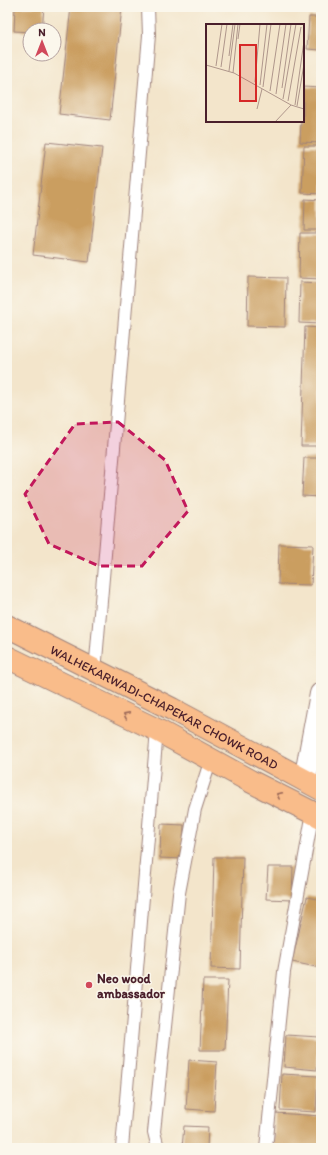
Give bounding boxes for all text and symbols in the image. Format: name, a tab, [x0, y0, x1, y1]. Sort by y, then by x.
north arrow	[22, 22, 62, 62]
inset map	[206, 24, 304, 122]
text: N	[38, 26, 46, 39]
street label: WALHEKARWADI-CHAPEKAR CHOWK ROAD	[48, 642, 281, 772]
one-way arrow	[123, 712, 131, 720]
one-way arrow	[275, 792, 283, 800]
place label: Neo wood ambassador	[97, 971, 166, 1001]
marker: Neo wood ambassador	[84, 980, 94, 990]

